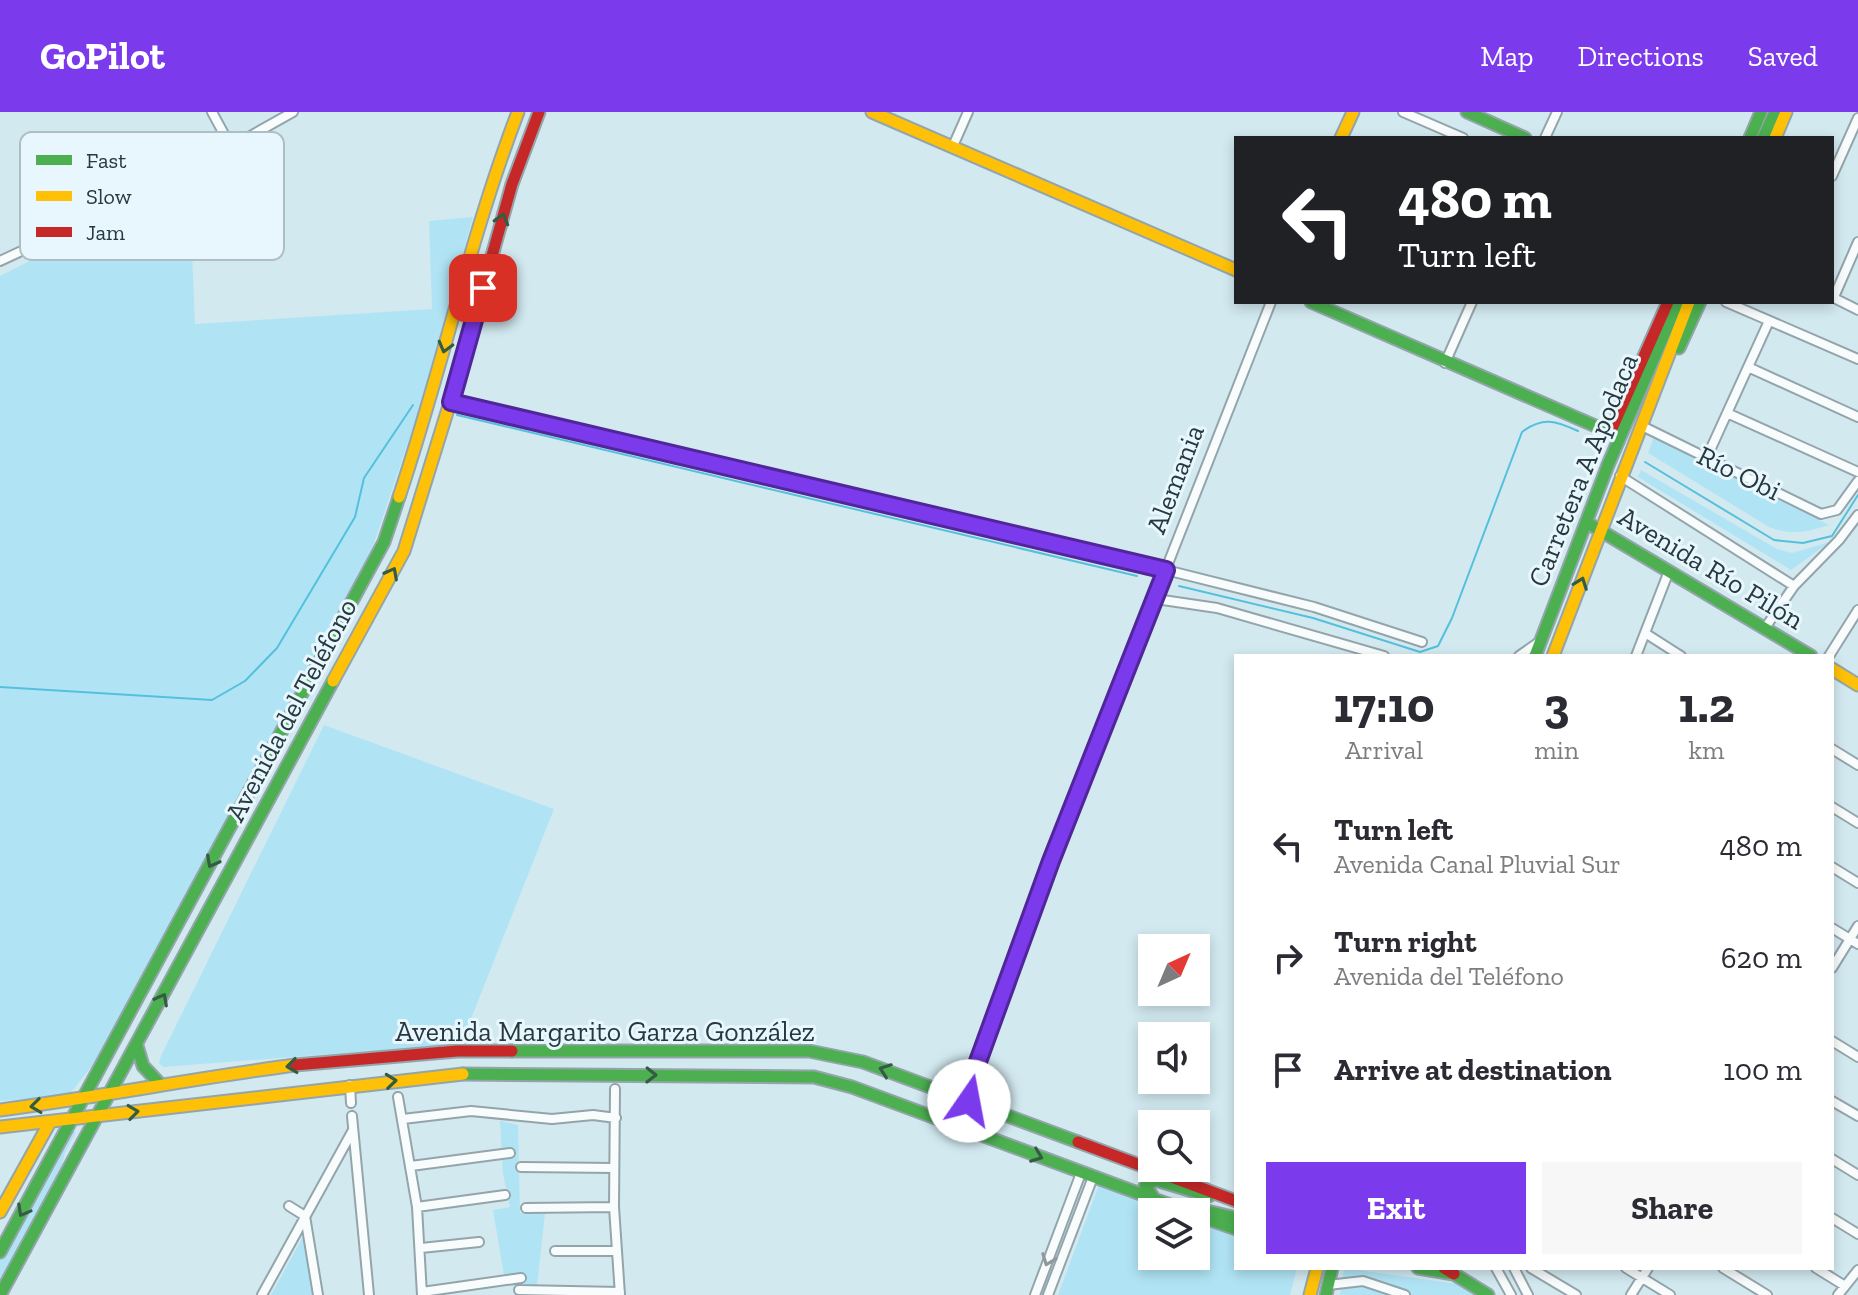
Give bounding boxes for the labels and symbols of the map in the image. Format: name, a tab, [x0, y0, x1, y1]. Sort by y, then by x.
legend	[20, 132, 284, 260]
text: Fast	[86, 147, 127, 174]
text: Slow	[86, 183, 132, 210]
one-way arrow	[493, 212, 510, 226]
text: Jam	[86, 219, 125, 246]
pin	[449, 254, 517, 322]
one-way arrow	[438, 339, 455, 353]
street label: Carretera A Apodaca	[1521, 348, 1645, 591]
street label: Alemania	[1139, 420, 1211, 538]
street label: Río Obi	[1692, 439, 1786, 507]
street label: Avenida Río Pilón	[1612, 500, 1810, 636]
one-way arrow	[382, 567, 397, 581]
one-way arrow	[1571, 577, 1587, 591]
street label: Avenida del Teléfono	[218, 593, 364, 827]
one-way arrow	[206, 853, 221, 868]
north arrow	[1138, 934, 1210, 1006]
one-way arrow	[153, 993, 168, 1007]
street label: Avenida Margarito Garza González	[395, 1015, 815, 1048]
one-way arrow	[285, 1057, 299, 1074]
position arrow	[927, 1059, 1011, 1143]
one-way arrow	[879, 1063, 893, 1080]
one-way arrow	[645, 1066, 658, 1084]
one-way arrow	[385, 1072, 398, 1089]
one-way arrow	[29, 1097, 42, 1114]
one-way arrow	[127, 1104, 140, 1121]
one-way arrow	[1029, 1146, 1043, 1163]
one-way arrow	[17, 1202, 32, 1217]
one-way arrow	[1042, 1252, 1058, 1266]

